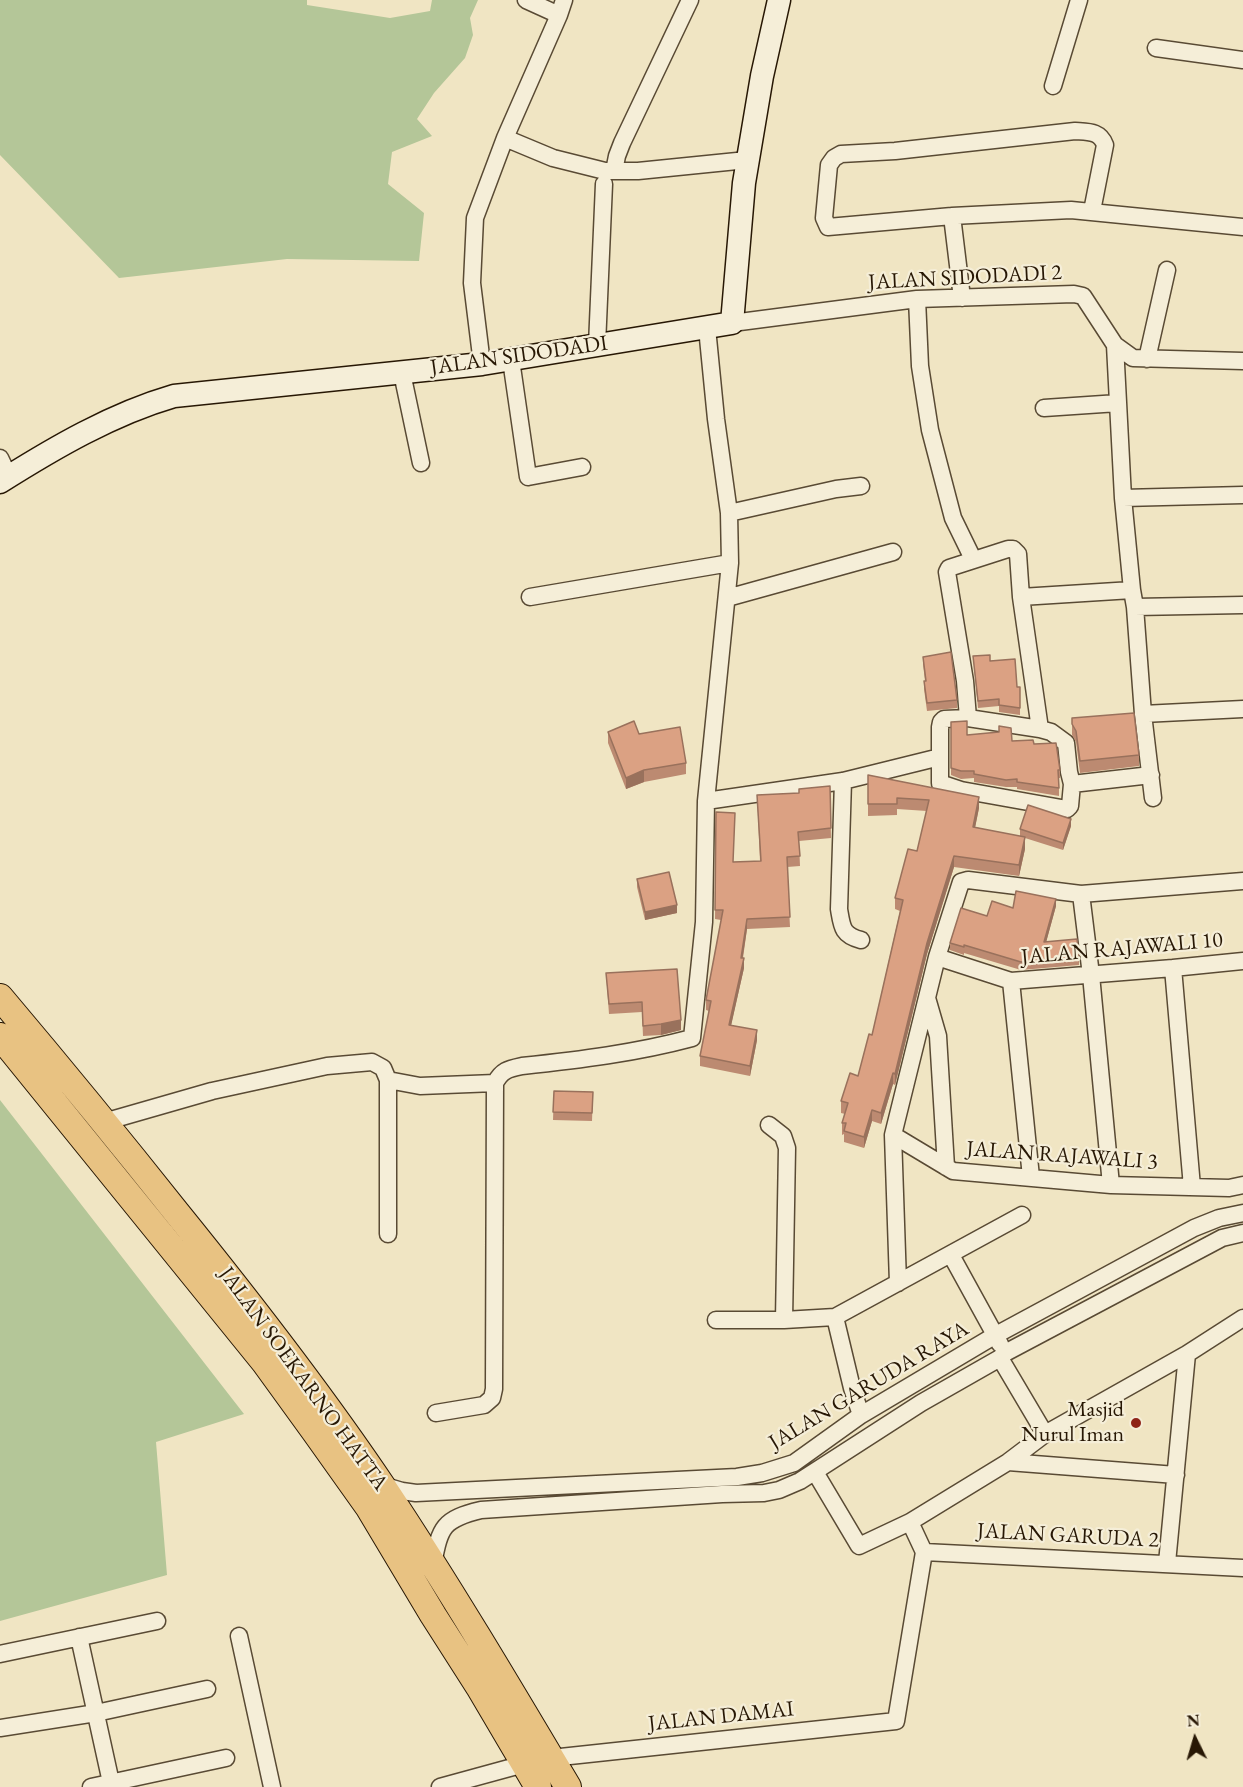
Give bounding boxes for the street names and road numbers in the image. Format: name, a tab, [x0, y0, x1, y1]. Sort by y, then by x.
street label: JALAN SIDODADI 2	[868, 260, 1062, 296]
street label: JALAN SIDODADI	[429, 330, 609, 382]
street label: JALAN RAJAWALI 10	[1020, 927, 1224, 971]
street label: JALAN RAJAWALI 3	[965, 1136, 1159, 1176]
street label: JALAN SOEKARNO HATTA	[213, 1262, 393, 1496]
street label: JALAN GARUDA RAYA	[764, 1316, 974, 1456]
street label: JALAN GARUDA 2	[976, 1518, 1160, 1554]
street label: JALAN DAMAI	[647, 1696, 795, 1738]

